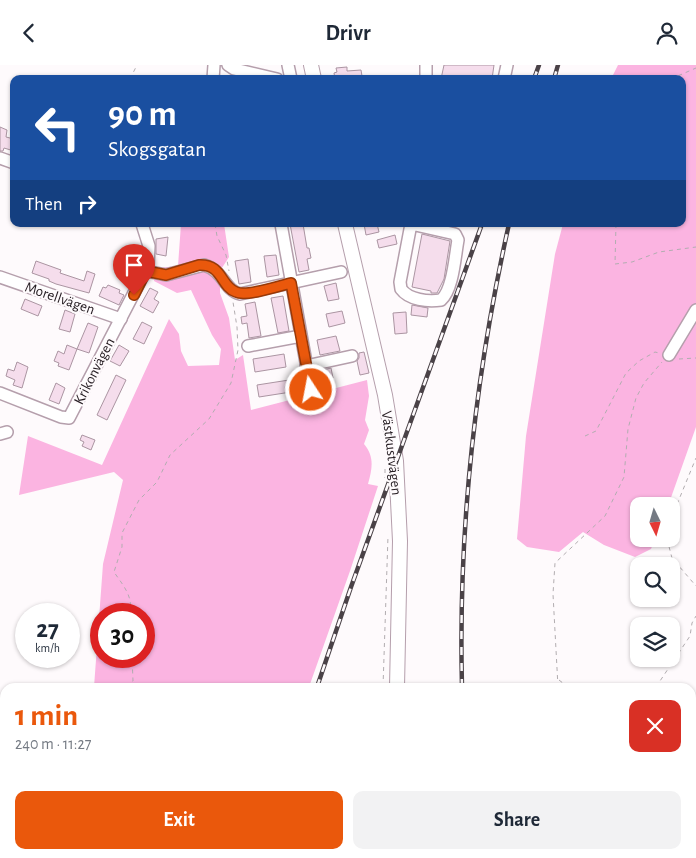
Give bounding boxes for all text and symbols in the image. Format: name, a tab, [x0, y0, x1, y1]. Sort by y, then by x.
icon: back	[15, 19, 43, 47]
icon: person	[653, 19, 681, 47]
text: Drivr	[325, 22, 371, 44]
icon: left	[25, 95, 90, 160]
text: 90 m	[108, 97, 177, 132]
text: Skogsgatan	[108, 138, 206, 160]
icon: right	[73, 190, 101, 218]
text: Then	[25, 195, 63, 214]
pin	[113, 244, 155, 295]
icon: arrive	[120, 251, 148, 279]
street label: Morellvägen	[23, 280, 97, 317]
street label: Krikonvägen	[71, 335, 118, 407]
position arrow	[284, 363, 336, 415]
street label: Västkustvägen	[379, 410, 404, 496]
north arrow	[630, 497, 680, 547]
map controls	[630, 497, 680, 667]
button: search	[630, 557, 680, 607]
speed limit sign: 30	[90, 603, 155, 668]
text: 27	[36, 617, 59, 642]
button: layers	[630, 617, 680, 667]
text: km/h	[35, 642, 60, 654]
button: close	[629, 700, 681, 752]
text: 1 min	[15, 701, 78, 731]
text: 240 m · 11:27	[15, 736, 91, 752]
button: Exit	[15, 791, 343, 849]
button: Share	[353, 791, 681, 849]

